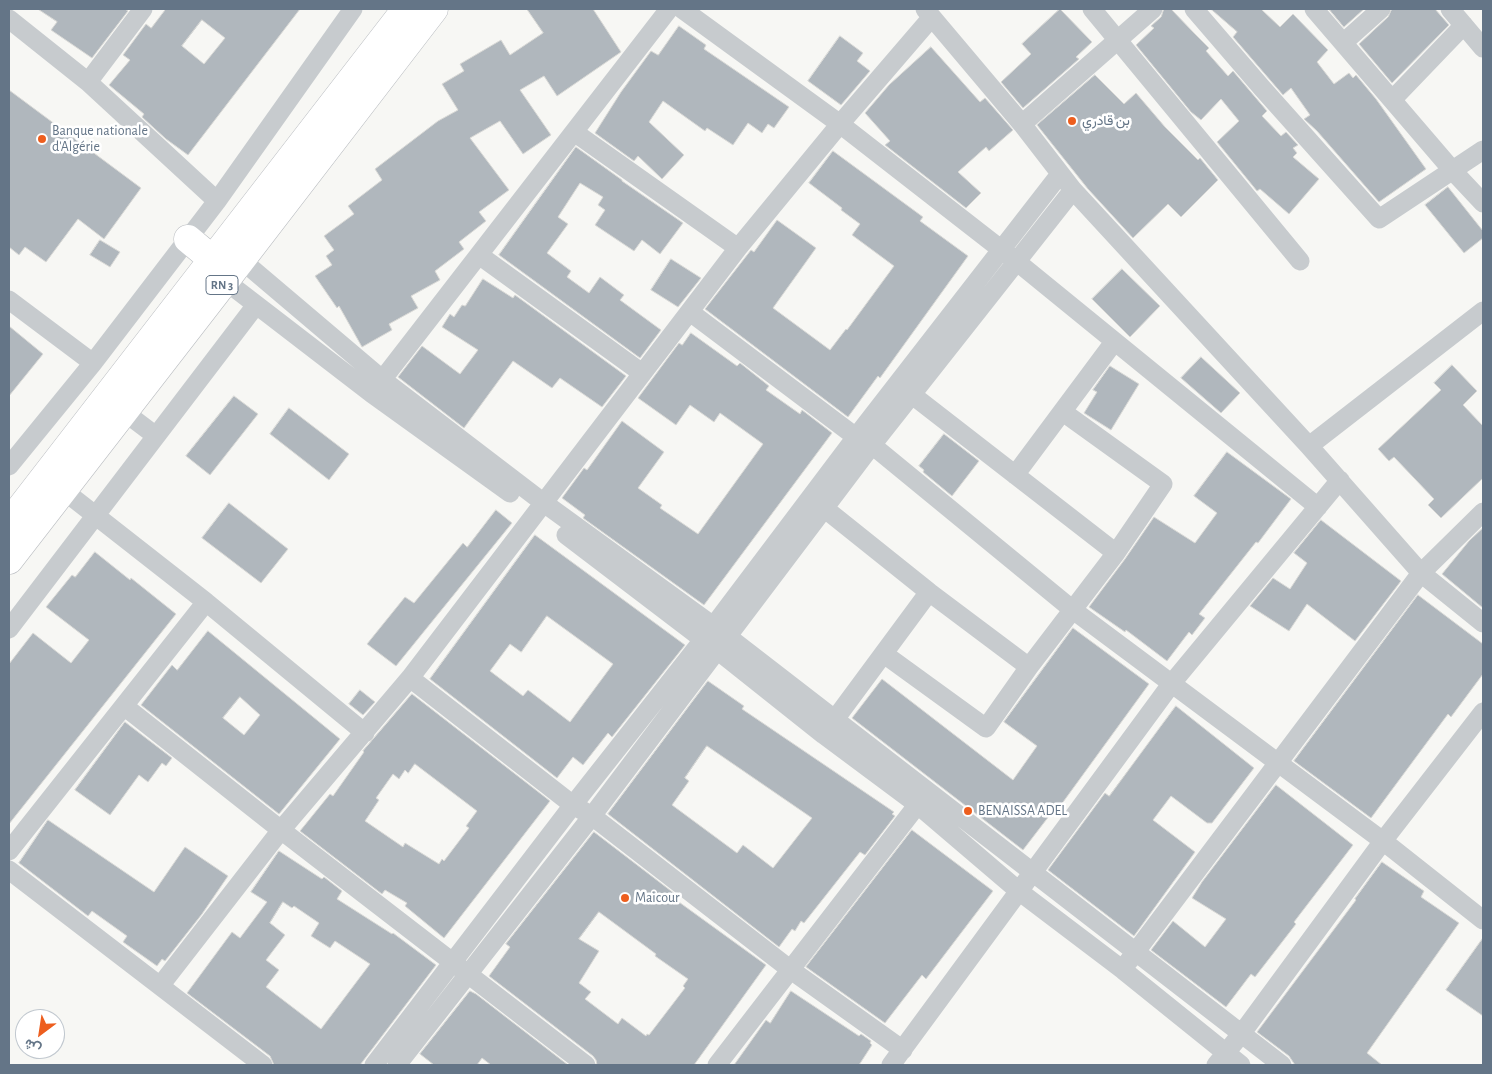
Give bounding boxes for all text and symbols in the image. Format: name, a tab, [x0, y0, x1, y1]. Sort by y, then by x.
place label: بن قادري	[1082, 113, 1130, 129]
marker: بن قادري	[1066, 115, 1078, 127]
place label: Banque nationale d'Algérie	[52, 123, 148, 156]
marker: Banque nationale d'Algérie	[36, 133, 48, 145]
road number: RN 3	[206, 276, 238, 294]
place label: BENAISSA ADEL	[978, 803, 1067, 819]
marker: BENAISSA ADEL	[962, 805, 974, 817]
place label: Maicour	[635, 890, 680, 906]
marker: Maicour	[619, 892, 631, 904]
north arrow	[15, 1009, 65, 1059]
text: ش	[22, 1036, 44, 1056]

